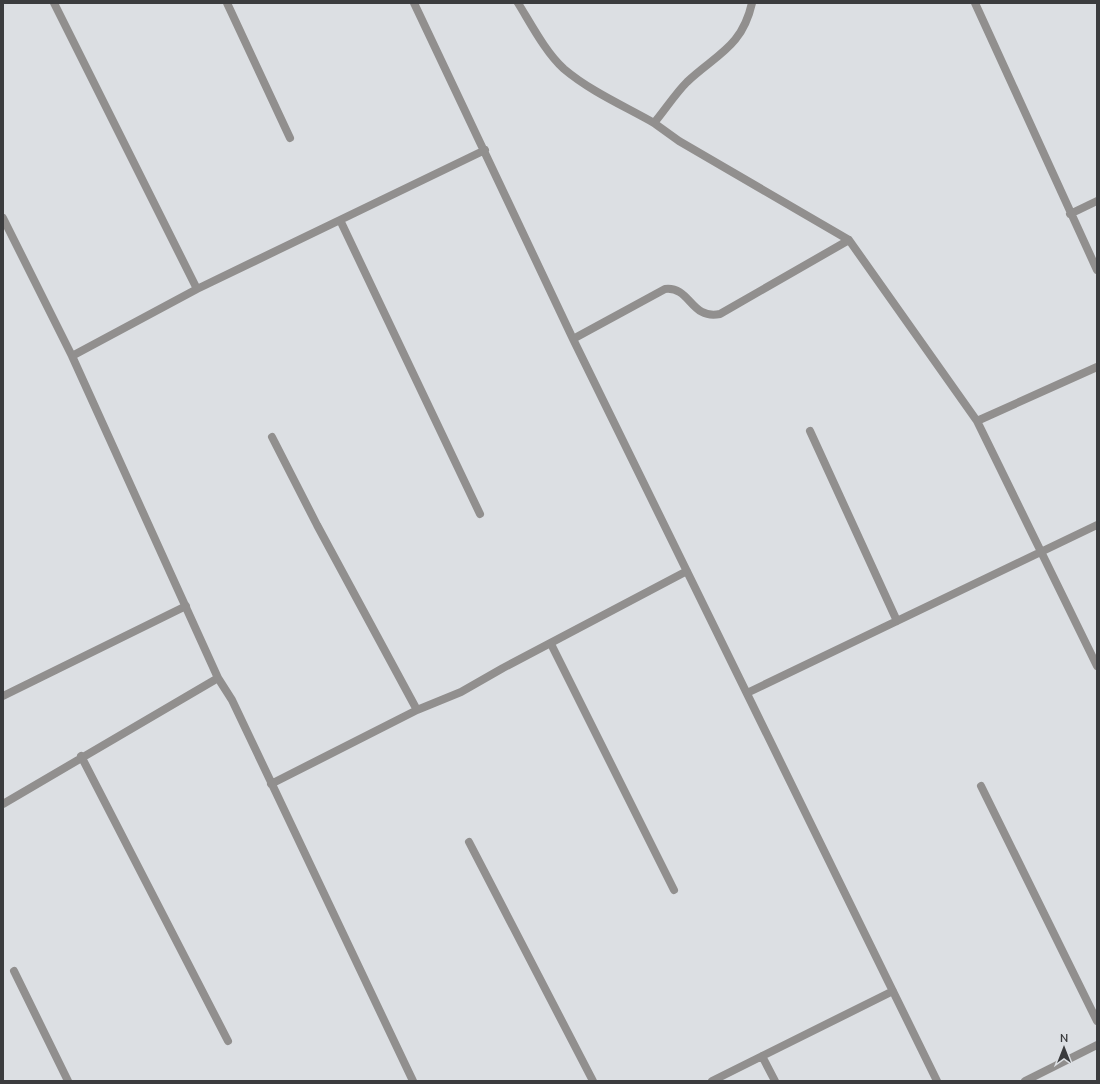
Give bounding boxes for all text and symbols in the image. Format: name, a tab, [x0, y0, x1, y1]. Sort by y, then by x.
north arrow	[1044, 1028, 1084, 1068]
text: N	[1060, 1031, 1068, 1046]

